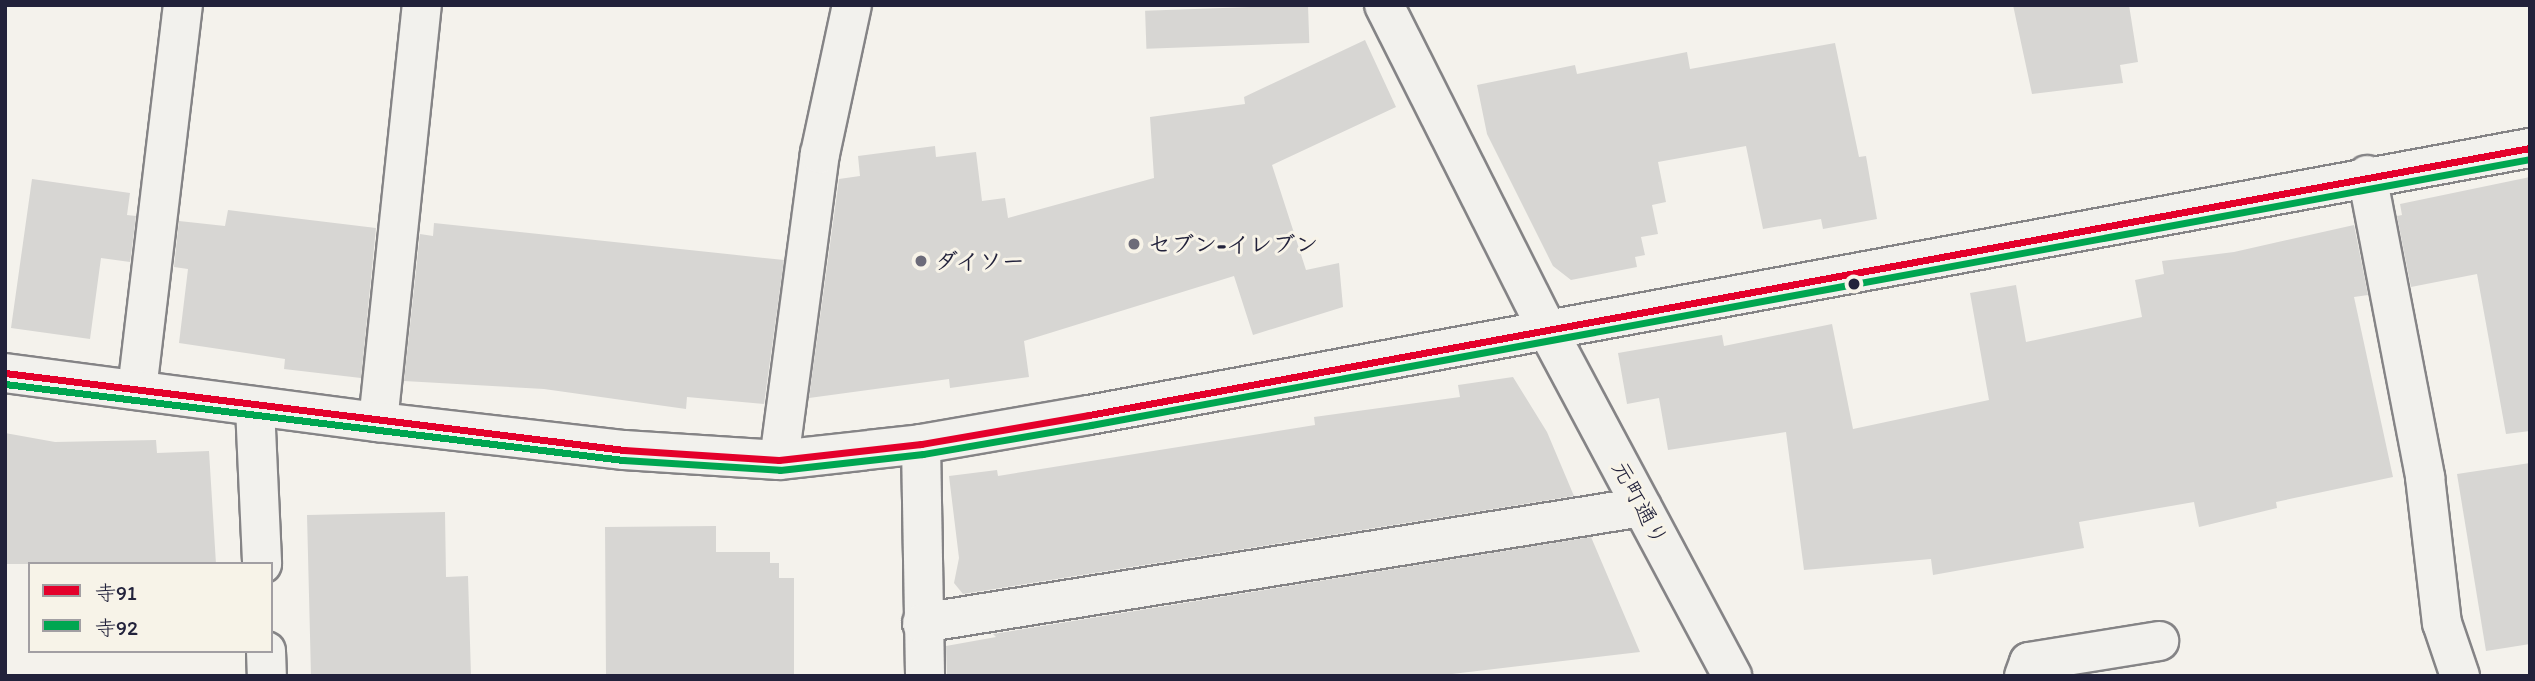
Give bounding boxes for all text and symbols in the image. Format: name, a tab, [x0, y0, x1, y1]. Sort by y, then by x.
place label: セブン-イレブン	[1148, 230, 1318, 258]
marker: セブン-イレブン	[1126, 236, 1142, 252]
place label: ダイソー	[935, 247, 1027, 275]
marker: ダイソー	[913, 253, 929, 269]
unlabelled marker	[1847, 277, 1861, 291]
street label: 元町通り	[1606, 456, 1674, 550]
legend	[28, 562, 273, 653]
text: 寺91	[95, 580, 137, 605]
text: 寺92	[95, 615, 138, 640]

